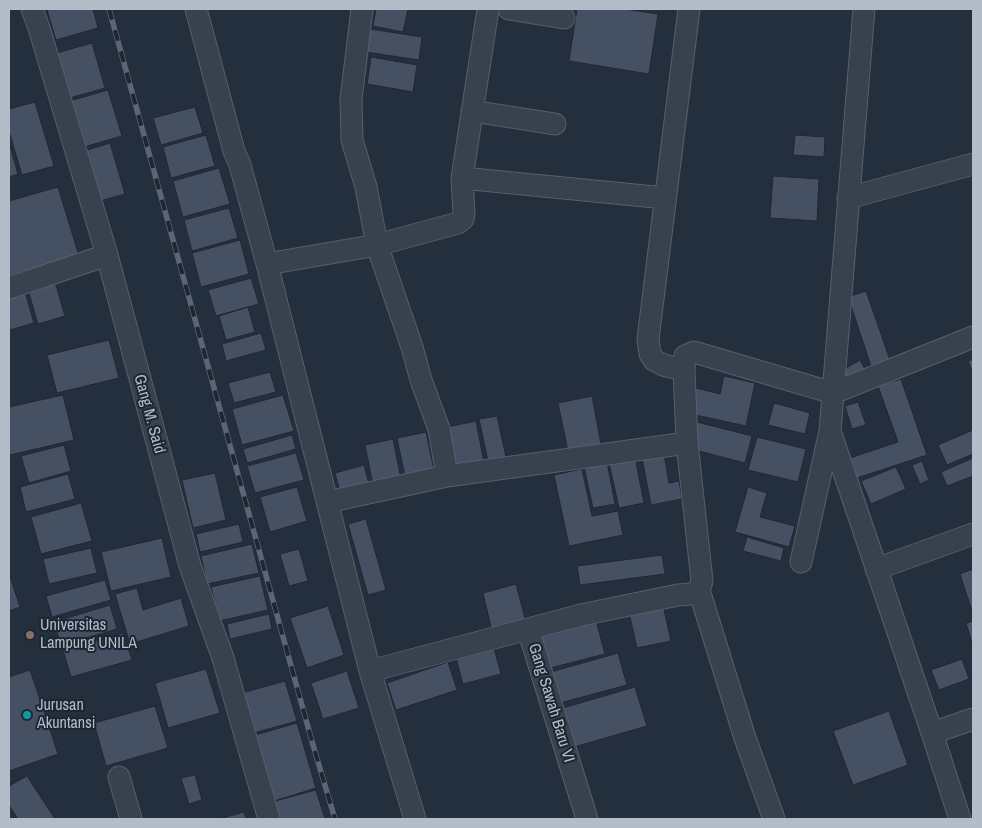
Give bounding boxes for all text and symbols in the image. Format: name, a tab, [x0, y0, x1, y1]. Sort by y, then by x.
street label: Gang M. Said	[129, 372, 169, 456]
place label: Universitas Lampung UNILA	[40, 616, 137, 654]
marker: Universitas Lampung UNILA	[24, 629, 36, 641]
street label: Gang Sawah Baru VI	[524, 641, 578, 765]
place label: Jurusan Akuntansi	[37, 696, 95, 734]
marker: Jurusan Akuntansi	[21, 709, 33, 721]

